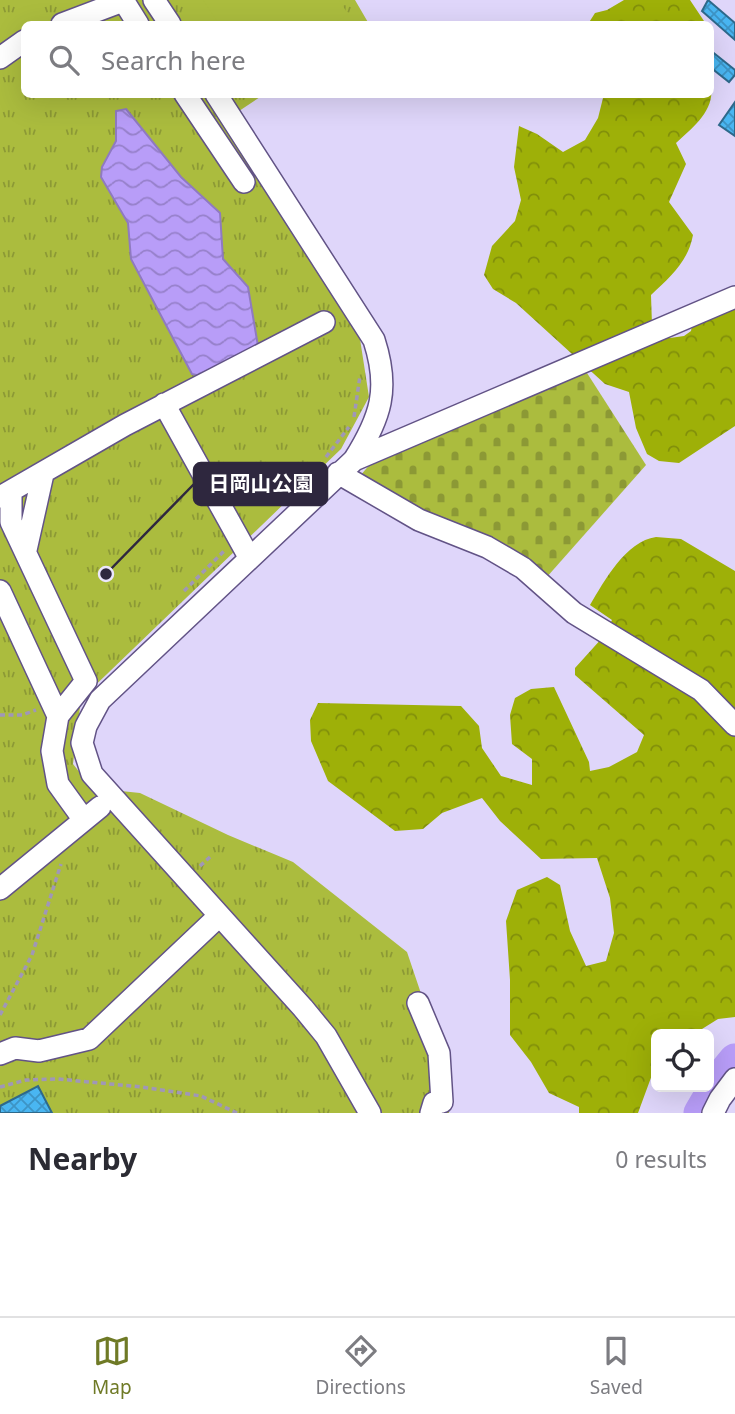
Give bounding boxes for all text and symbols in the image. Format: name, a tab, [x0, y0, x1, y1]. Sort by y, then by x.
search box	[21, 21, 714, 98]
icon: search	[45, 41, 83, 79]
text: Search here	[101, 42, 246, 78]
callout: 日岡山公園	[194, 463, 327, 505]
text: 日岡山公園	[209, 469, 314, 497]
map controls	[651, 1029, 714, 1092]
button: locate	[651, 1029, 714, 1092]
text: Nearby	[28, 1138, 137, 1179]
text: 0 results	[615, 1143, 707, 1175]
tab: Map	[92, 1332, 132, 1400]
tab: Directions	[316, 1332, 406, 1400]
tab: Saved	[590, 1332, 643, 1400]

